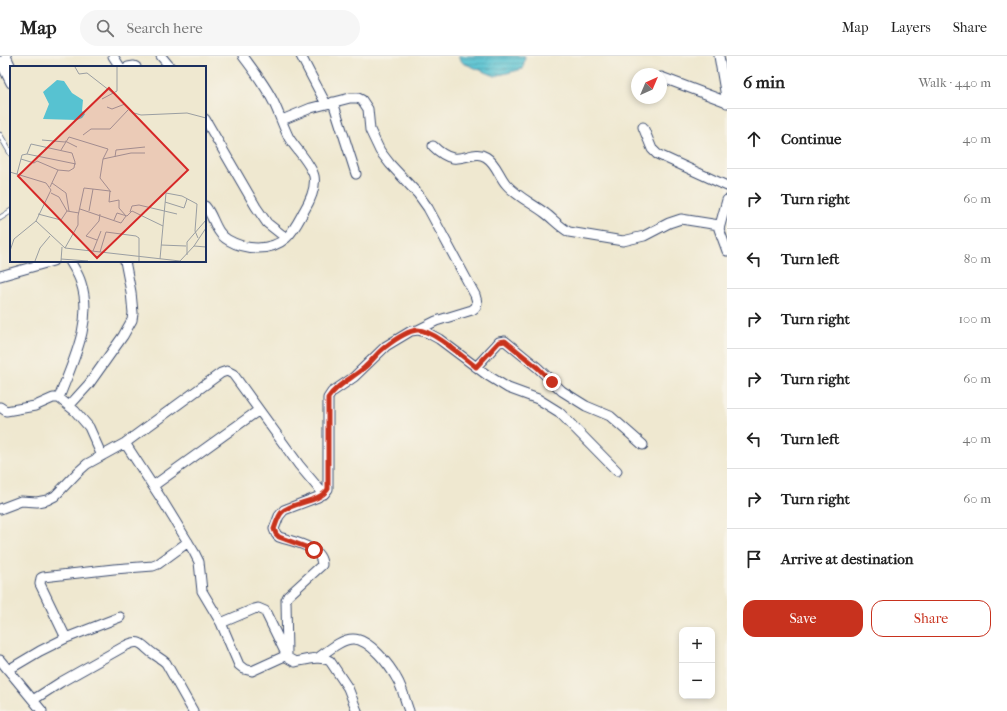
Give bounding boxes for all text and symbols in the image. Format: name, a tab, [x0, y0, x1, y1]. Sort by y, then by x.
search box	[80, 10, 360, 46]
text: Map	[20, 17, 56, 39]
icon: search	[94, 17, 116, 39]
text: Search here	[126, 19, 203, 37]
text: Map	[842, 19, 869, 36]
text: Layers	[891, 19, 931, 36]
text: Share	[953, 19, 987, 36]
inset map	[10, 66, 206, 262]
north arrow	[631, 68, 667, 104]
text: 6 min	[743, 72, 785, 92]
text: Walk · 440 m	[918, 75, 991, 90]
icon: ahead	[743, 128, 765, 150]
text: Continue	[781, 130, 841, 148]
text: 40 m	[963, 131, 991, 146]
icon: right	[743, 188, 765, 210]
text: Turn right	[781, 190, 850, 208]
text: 60 m	[963, 191, 991, 206]
icon: left	[743, 248, 765, 270]
text: Turn left	[781, 250, 839, 268]
text: 80 m	[964, 251, 991, 266]
icon: right	[743, 308, 765, 330]
text: Turn right	[781, 310, 850, 328]
text: 100 m	[958, 311, 991, 326]
icon: right	[743, 368, 765, 390]
text: Turn right	[781, 370, 850, 388]
text: 60 m	[963, 371, 991, 386]
route end	[543, 373, 561, 391]
icon: left	[743, 428, 765, 450]
text: Turn left	[781, 430, 839, 448]
text: 40 m	[963, 431, 991, 446]
icon: right	[743, 488, 765, 510]
text: Turn right	[781, 490, 850, 508]
text: 60 m	[963, 491, 991, 506]
route start	[305, 541, 323, 559]
icon: arrive	[743, 548, 765, 570]
text: Arrive at destination	[781, 550, 913, 568]
button: Save	[743, 600, 863, 637]
button: Share	[871, 600, 991, 637]
map controls	[679, 627, 715, 699]
button: +	[679, 627, 715, 663]
button: −	[679, 663, 715, 699]

